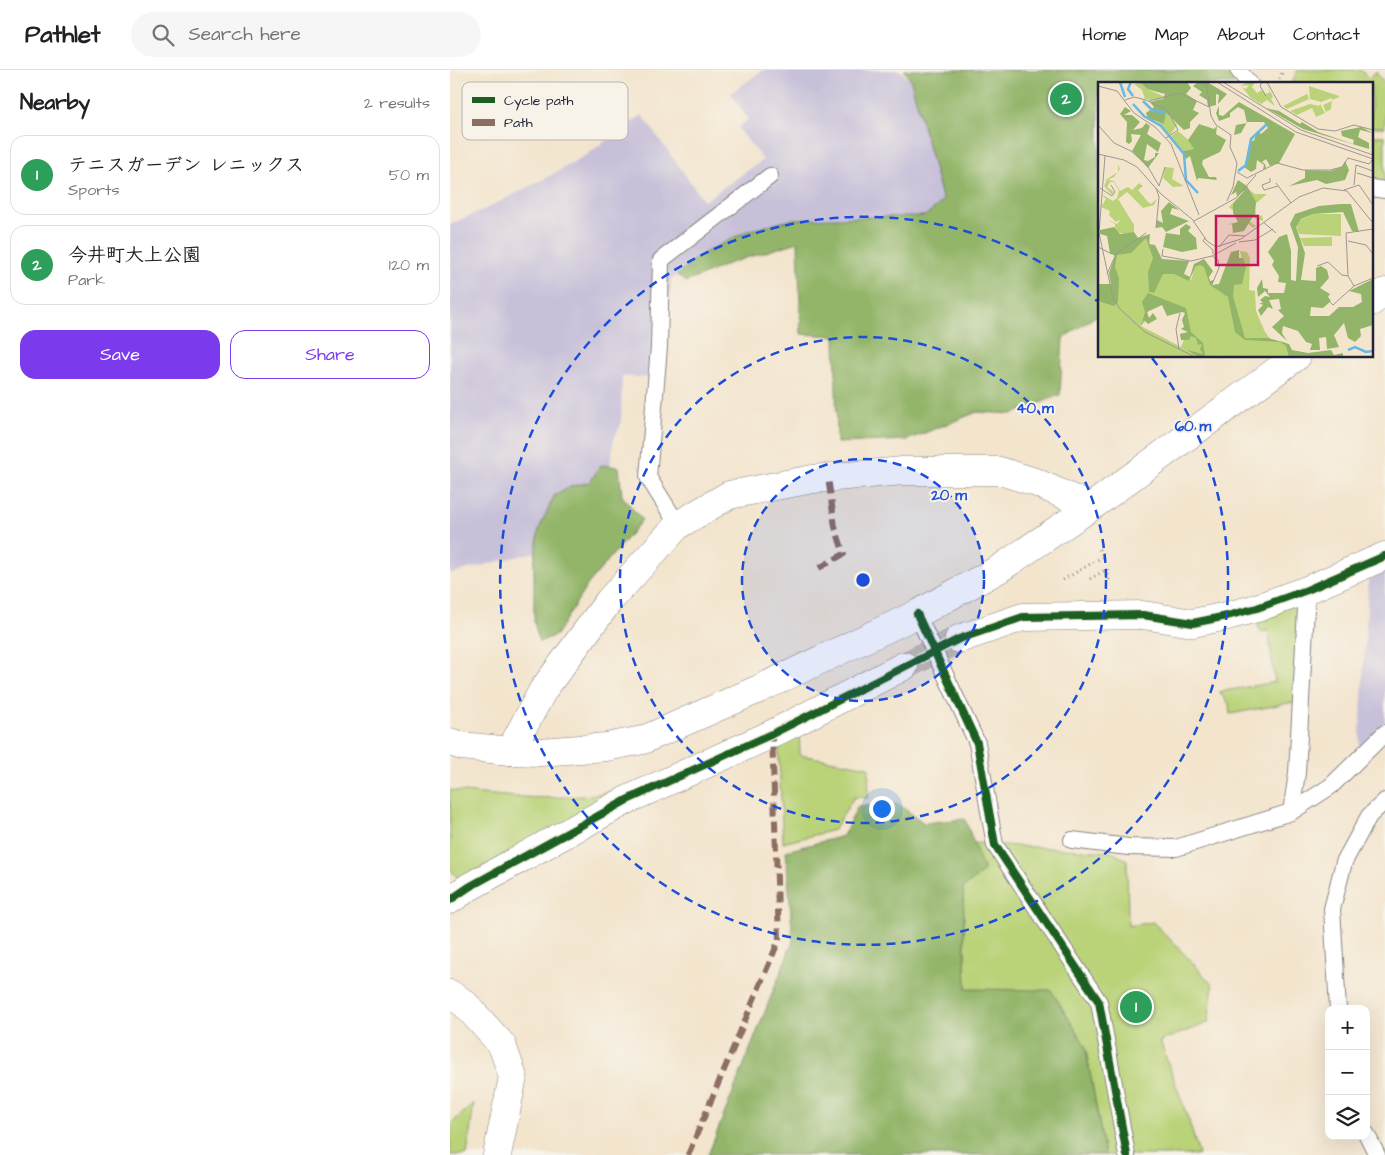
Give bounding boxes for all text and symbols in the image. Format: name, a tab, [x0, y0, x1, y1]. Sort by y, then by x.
search box	[131, 12, 481, 57]
text: Pathlet	[25, 18, 101, 52]
icon: search	[149, 21, 177, 49]
text: Search here	[189, 21, 301, 48]
text: Home	[1082, 22, 1127, 47]
text: Map	[1155, 22, 1189, 47]
text: About	[1217, 22, 1265, 47]
text: Contact	[1293, 22, 1360, 47]
pin: 2	[1050, 80, 1082, 118]
legend	[462, 82, 628, 140]
inset map	[1098, 82, 1372, 358]
text: Nearby	[20, 88, 90, 117]
text: Cycle path	[504, 91, 573, 111]
text: 2 results	[364, 92, 430, 114]
text: Path	[504, 113, 533, 133]
text: テニスガーデン レニックス	[68, 152, 304, 179]
text: 1	[36, 164, 38, 186]
text: 50 m	[389, 164, 429, 186]
text: Sports	[68, 179, 120, 201]
text: 今井町大上公園	[68, 242, 201, 269]
text: 2	[32, 254, 42, 276]
text: 120 m	[389, 254, 429, 276]
text: Park	[68, 269, 105, 291]
button: Save	[20, 330, 220, 379]
button: Share	[230, 330, 430, 379]
text: 40 m	[1016, 398, 1054, 419]
text: 60 m	[1175, 416, 1212, 437]
text: 20 m	[930, 485, 967, 506]
centre of rings	[854, 571, 872, 589]
your location	[869, 796, 895, 822]
pin: 1	[1120, 988, 1152, 1026]
map controls	[1325, 1005, 1370, 1140]
button: +	[1325, 1005, 1370, 1050]
button: −	[1325, 1050, 1370, 1095]
button: layers	[1325, 1095, 1370, 1140]

